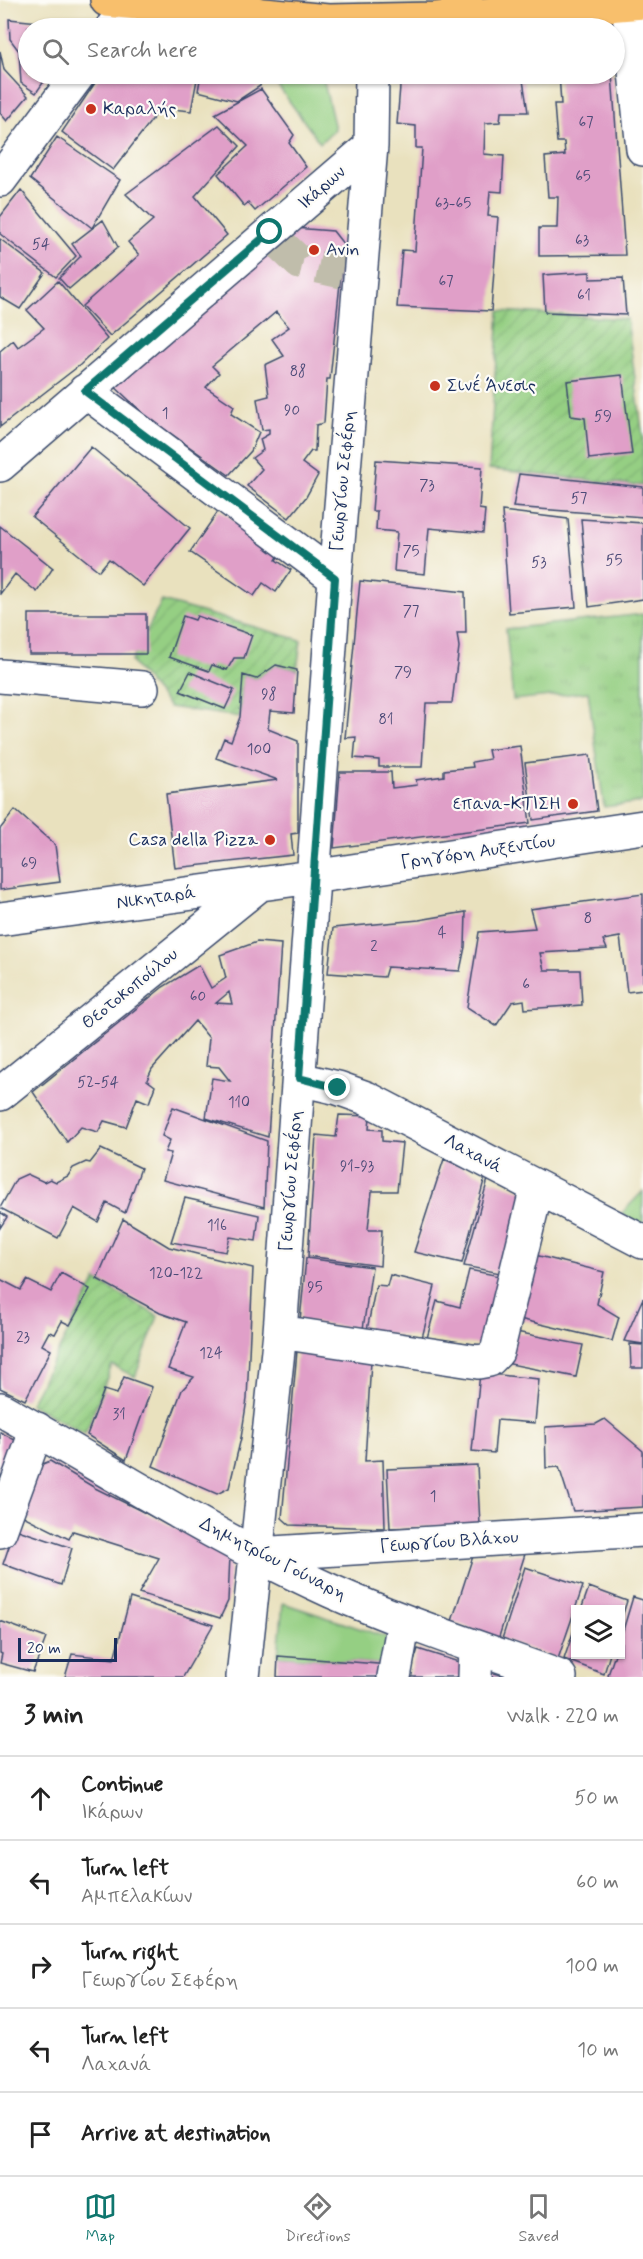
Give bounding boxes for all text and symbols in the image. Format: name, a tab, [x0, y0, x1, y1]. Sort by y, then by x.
search box	[18, 18, 625, 84]
icon: search	[39, 35, 72, 68]
text: Search here	[87, 37, 198, 65]
place label: Καραλής	[103, 97, 176, 121]
marker: Καραλής	[84, 102, 98, 116]
house number: 67	[578, 113, 594, 133]
street label: Ικάρων	[293, 161, 351, 215]
house number: 65	[575, 167, 591, 187]
house number: 63-65	[435, 194, 471, 214]
route start	[256, 218, 282, 244]
house number: 63	[575, 231, 589, 251]
house number: 54	[32, 235, 50, 255]
place label: Avin	[326, 238, 360, 262]
marker: Avin	[307, 243, 321, 257]
house number: 67	[438, 272, 454, 292]
house number: 61	[577, 286, 591, 306]
house number: 88	[290, 362, 306, 382]
place label: Σινέ Άνεσις	[447, 373, 536, 398]
marker: Σινέ Άνεσις	[428, 379, 442, 393]
house number: 90	[284, 401, 300, 421]
house number: 1	[162, 404, 168, 424]
house number: 59	[594, 407, 612, 427]
street label: Γεωργίου Σεφέρη	[324, 409, 361, 553]
house number: 73	[419, 476, 435, 496]
house number: 57	[571, 489, 588, 509]
house number: 75	[402, 542, 420, 562]
house number: 55	[606, 551, 623, 571]
house number: 53	[531, 553, 547, 573]
house number: 77	[403, 602, 420, 622]
house number: 79	[394, 663, 412, 683]
house number: 98	[261, 685, 277, 705]
house number: 81	[379, 710, 393, 730]
house number: 100	[247, 740, 271, 760]
place label: επανα-ΚΤΙΣΗ	[453, 792, 561, 816]
marker: επανα-ΚΤΙΣΗ	[566, 797, 580, 811]
place label: Casa della Pizza	[128, 828, 258, 852]
street label: Γρηγόρη Αυξεντίου	[399, 829, 557, 875]
marker: Casa della Pizza	[263, 833, 277, 847]
house number: 69	[21, 854, 37, 874]
street label: Νικηταρά	[115, 881, 197, 915]
house number: 8	[584, 909, 592, 929]
house number: 4	[438, 923, 447, 943]
house number: 2	[370, 937, 378, 957]
street label: Θεοτοκοπούλου	[77, 943, 183, 1035]
house number: 6	[522, 975, 530, 995]
house number: 60	[190, 987, 206, 1007]
house number: 52-54	[77, 1073, 119, 1093]
route end	[324, 1074, 350, 1100]
house number: 110	[228, 1093, 250, 1113]
street label: Γεωργίου Σεφέρη	[273, 1109, 308, 1253]
street label: Λαχανά	[440, 1129, 506, 1179]
house number: 91-93	[340, 1157, 374, 1177]
house number: 116	[207, 1216, 227, 1236]
house number: 120-122	[149, 1264, 203, 1284]
house number: 95	[307, 1278, 323, 1298]
house number: 23	[16, 1328, 30, 1348]
house number: 124	[199, 1344, 223, 1364]
house number: 31	[112, 1405, 126, 1425]
house number: 1	[430, 1487, 436, 1507]
street label: Δημητρίου Γούναρη	[195, 1512, 351, 1606]
street label: Γεωργίου Βλάχου	[379, 1525, 519, 1559]
map controls	[571, 1605, 625, 1659]
button: layers	[571, 1605, 625, 1659]
scale bar	[18, 1635, 117, 1662]
text: 20 m	[27, 1638, 61, 1659]
text: 3 min	[24, 1699, 84, 1733]
text: Walk · 220 m	[507, 1703, 619, 1730]
text: Continue	[81, 1771, 163, 1799]
icon: ahead	[24, 1782, 57, 1815]
text: 50 m	[574, 1785, 619, 1812]
text: Ικάρων	[81, 1799, 143, 1826]
text: Turn left	[81, 1855, 169, 1883]
icon: left	[24, 1866, 57, 1899]
text: 60 m	[576, 1869, 619, 1896]
text: Αμπελακίων	[81, 1883, 192, 1910]
text: Turn right	[81, 1939, 179, 1967]
icon: right	[24, 1950, 57, 1983]
text: 100 m	[565, 1953, 619, 1980]
text: Γεωργίου Σεφέρη	[81, 1967, 238, 1994]
text: Turn left	[81, 2023, 169, 2051]
icon: left	[24, 2034, 57, 2067]
text: 10 m	[577, 2037, 619, 2064]
text: Λαχανά	[81, 2051, 151, 2078]
icon: arrive	[24, 2118, 57, 2151]
text: Arrive at destination	[81, 2120, 271, 2148]
tab: Map	[84, 2190, 117, 2247]
tab: Directions	[285, 2190, 351, 2247]
tab: Saved	[519, 2190, 559, 2247]

